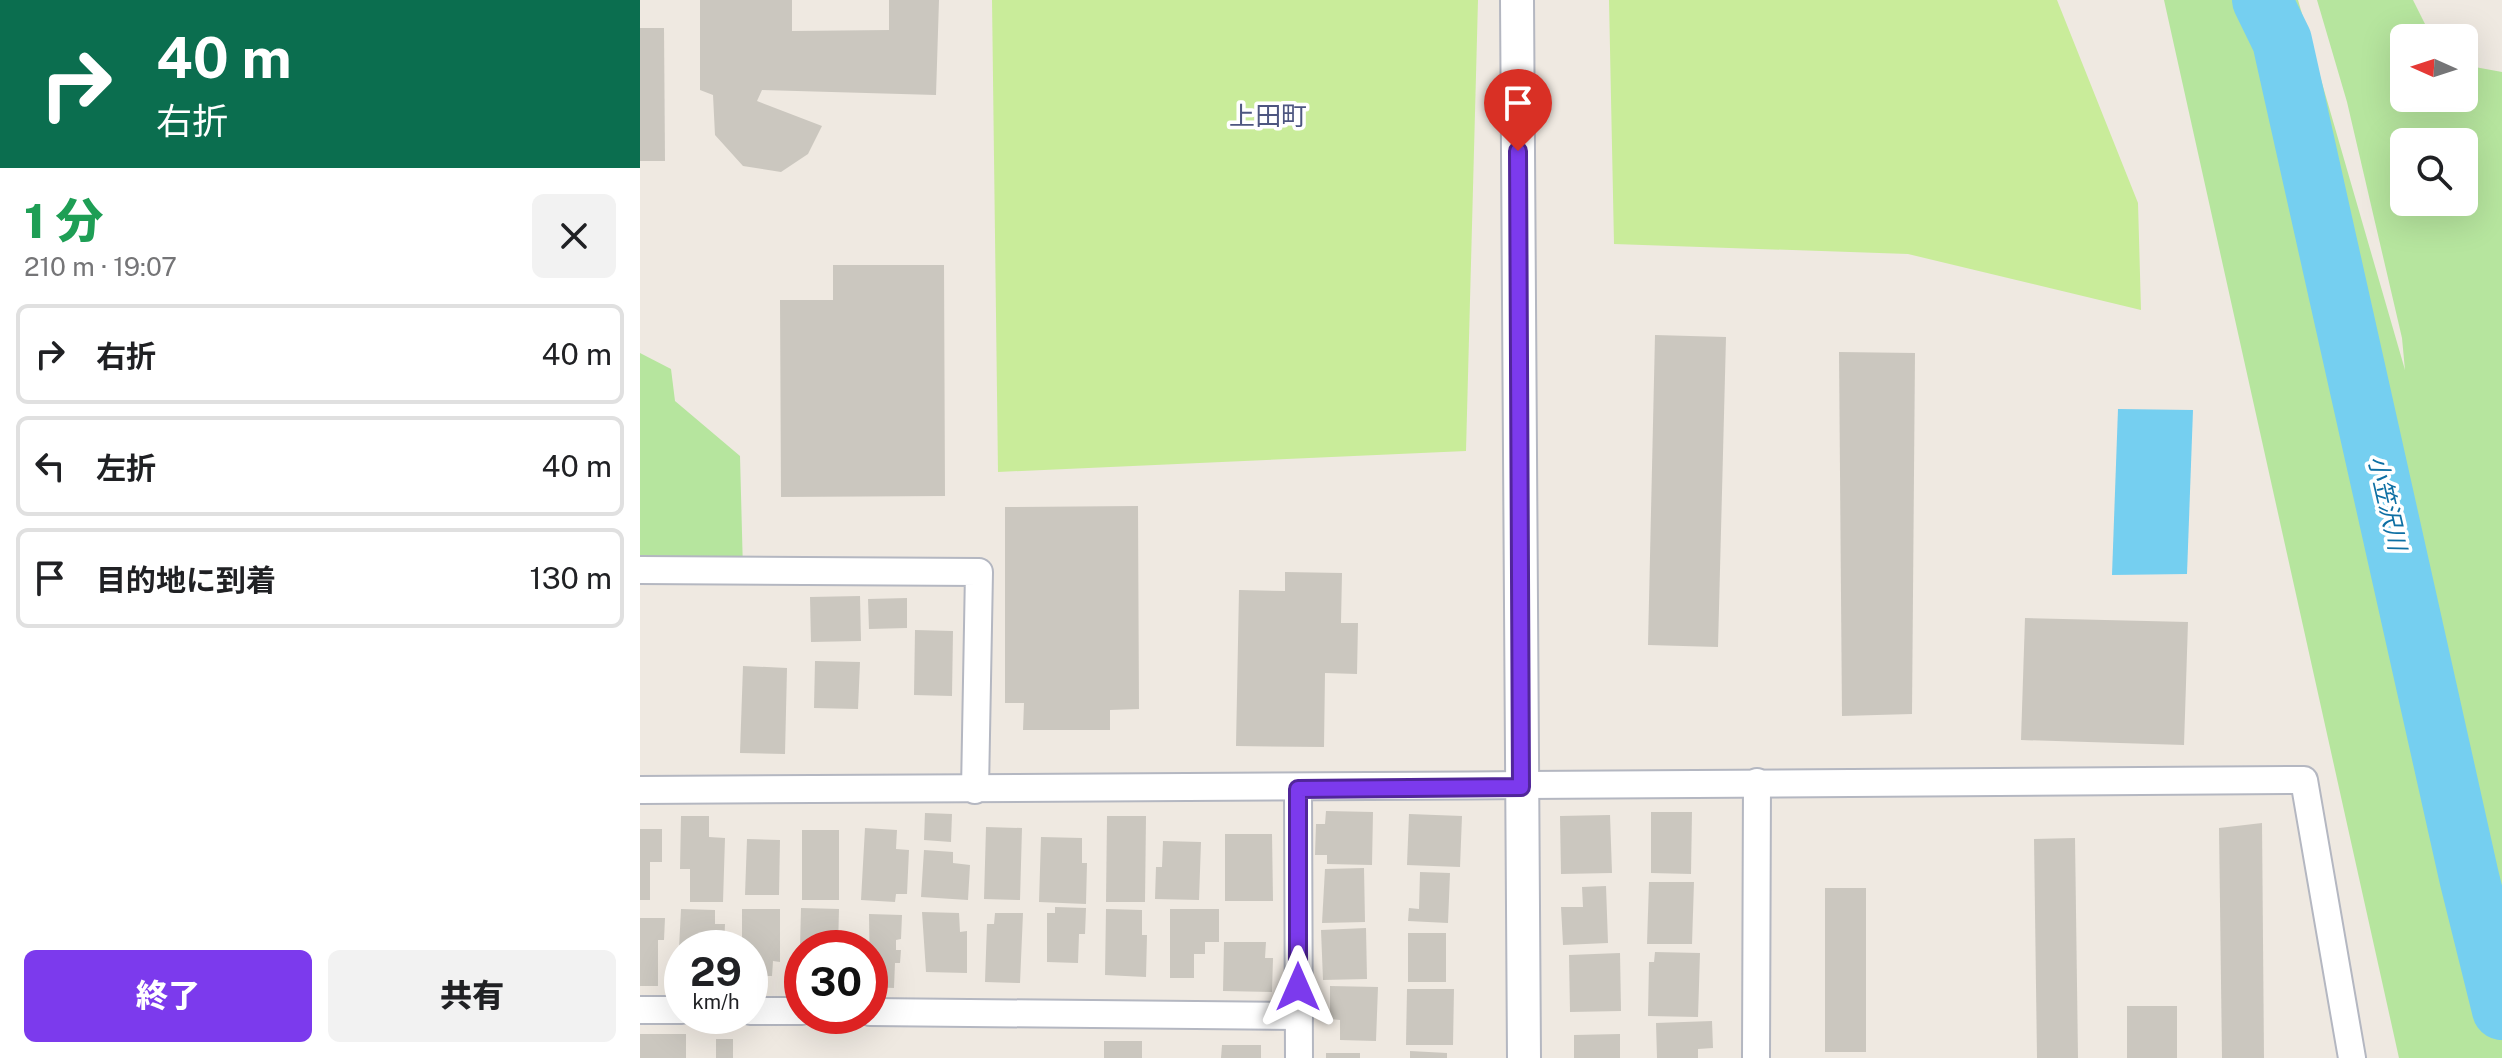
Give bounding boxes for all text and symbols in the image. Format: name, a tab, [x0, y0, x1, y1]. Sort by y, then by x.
north arrow	[2390, 24, 2478, 112]
map controls	[2390, 24, 2478, 216]
text: 40 m	[156, 25, 292, 91]
icon: right	[24, 32, 128, 136]
pin	[1484, 69, 1552, 151]
icon: arrive	[1496, 81, 1540, 125]
text: 右折	[156, 100, 228, 142]
district label: 上田町	[1229, 100, 1307, 131]
button: search	[2390, 128, 2478, 216]
text: 1 分	[24, 192, 104, 249]
button: close	[532, 194, 616, 278]
text: 210 m · 19:07	[24, 251, 177, 282]
icon: right	[28, 332, 72, 376]
text: 40 m	[542, 336, 612, 372]
text: 右折	[96, 338, 156, 374]
icon: left	[28, 444, 72, 488]
text: 40 m	[542, 448, 612, 484]
text: 左折	[96, 450, 156, 486]
water label: 小笠沢川	[2364, 453, 2413, 556]
icon: arrive	[28, 556, 72, 600]
text: 130 m	[529, 560, 612, 596]
text: 目的地に到着	[96, 562, 276, 598]
speed limit sign: 30	[784, 930, 888, 1034]
position arrow	[1256, 945, 1340, 1029]
text: 29	[690, 948, 742, 995]
button: 終了	[24, 950, 312, 1042]
button: 共有	[328, 950, 616, 1042]
text: km/h	[692, 990, 740, 1014]

